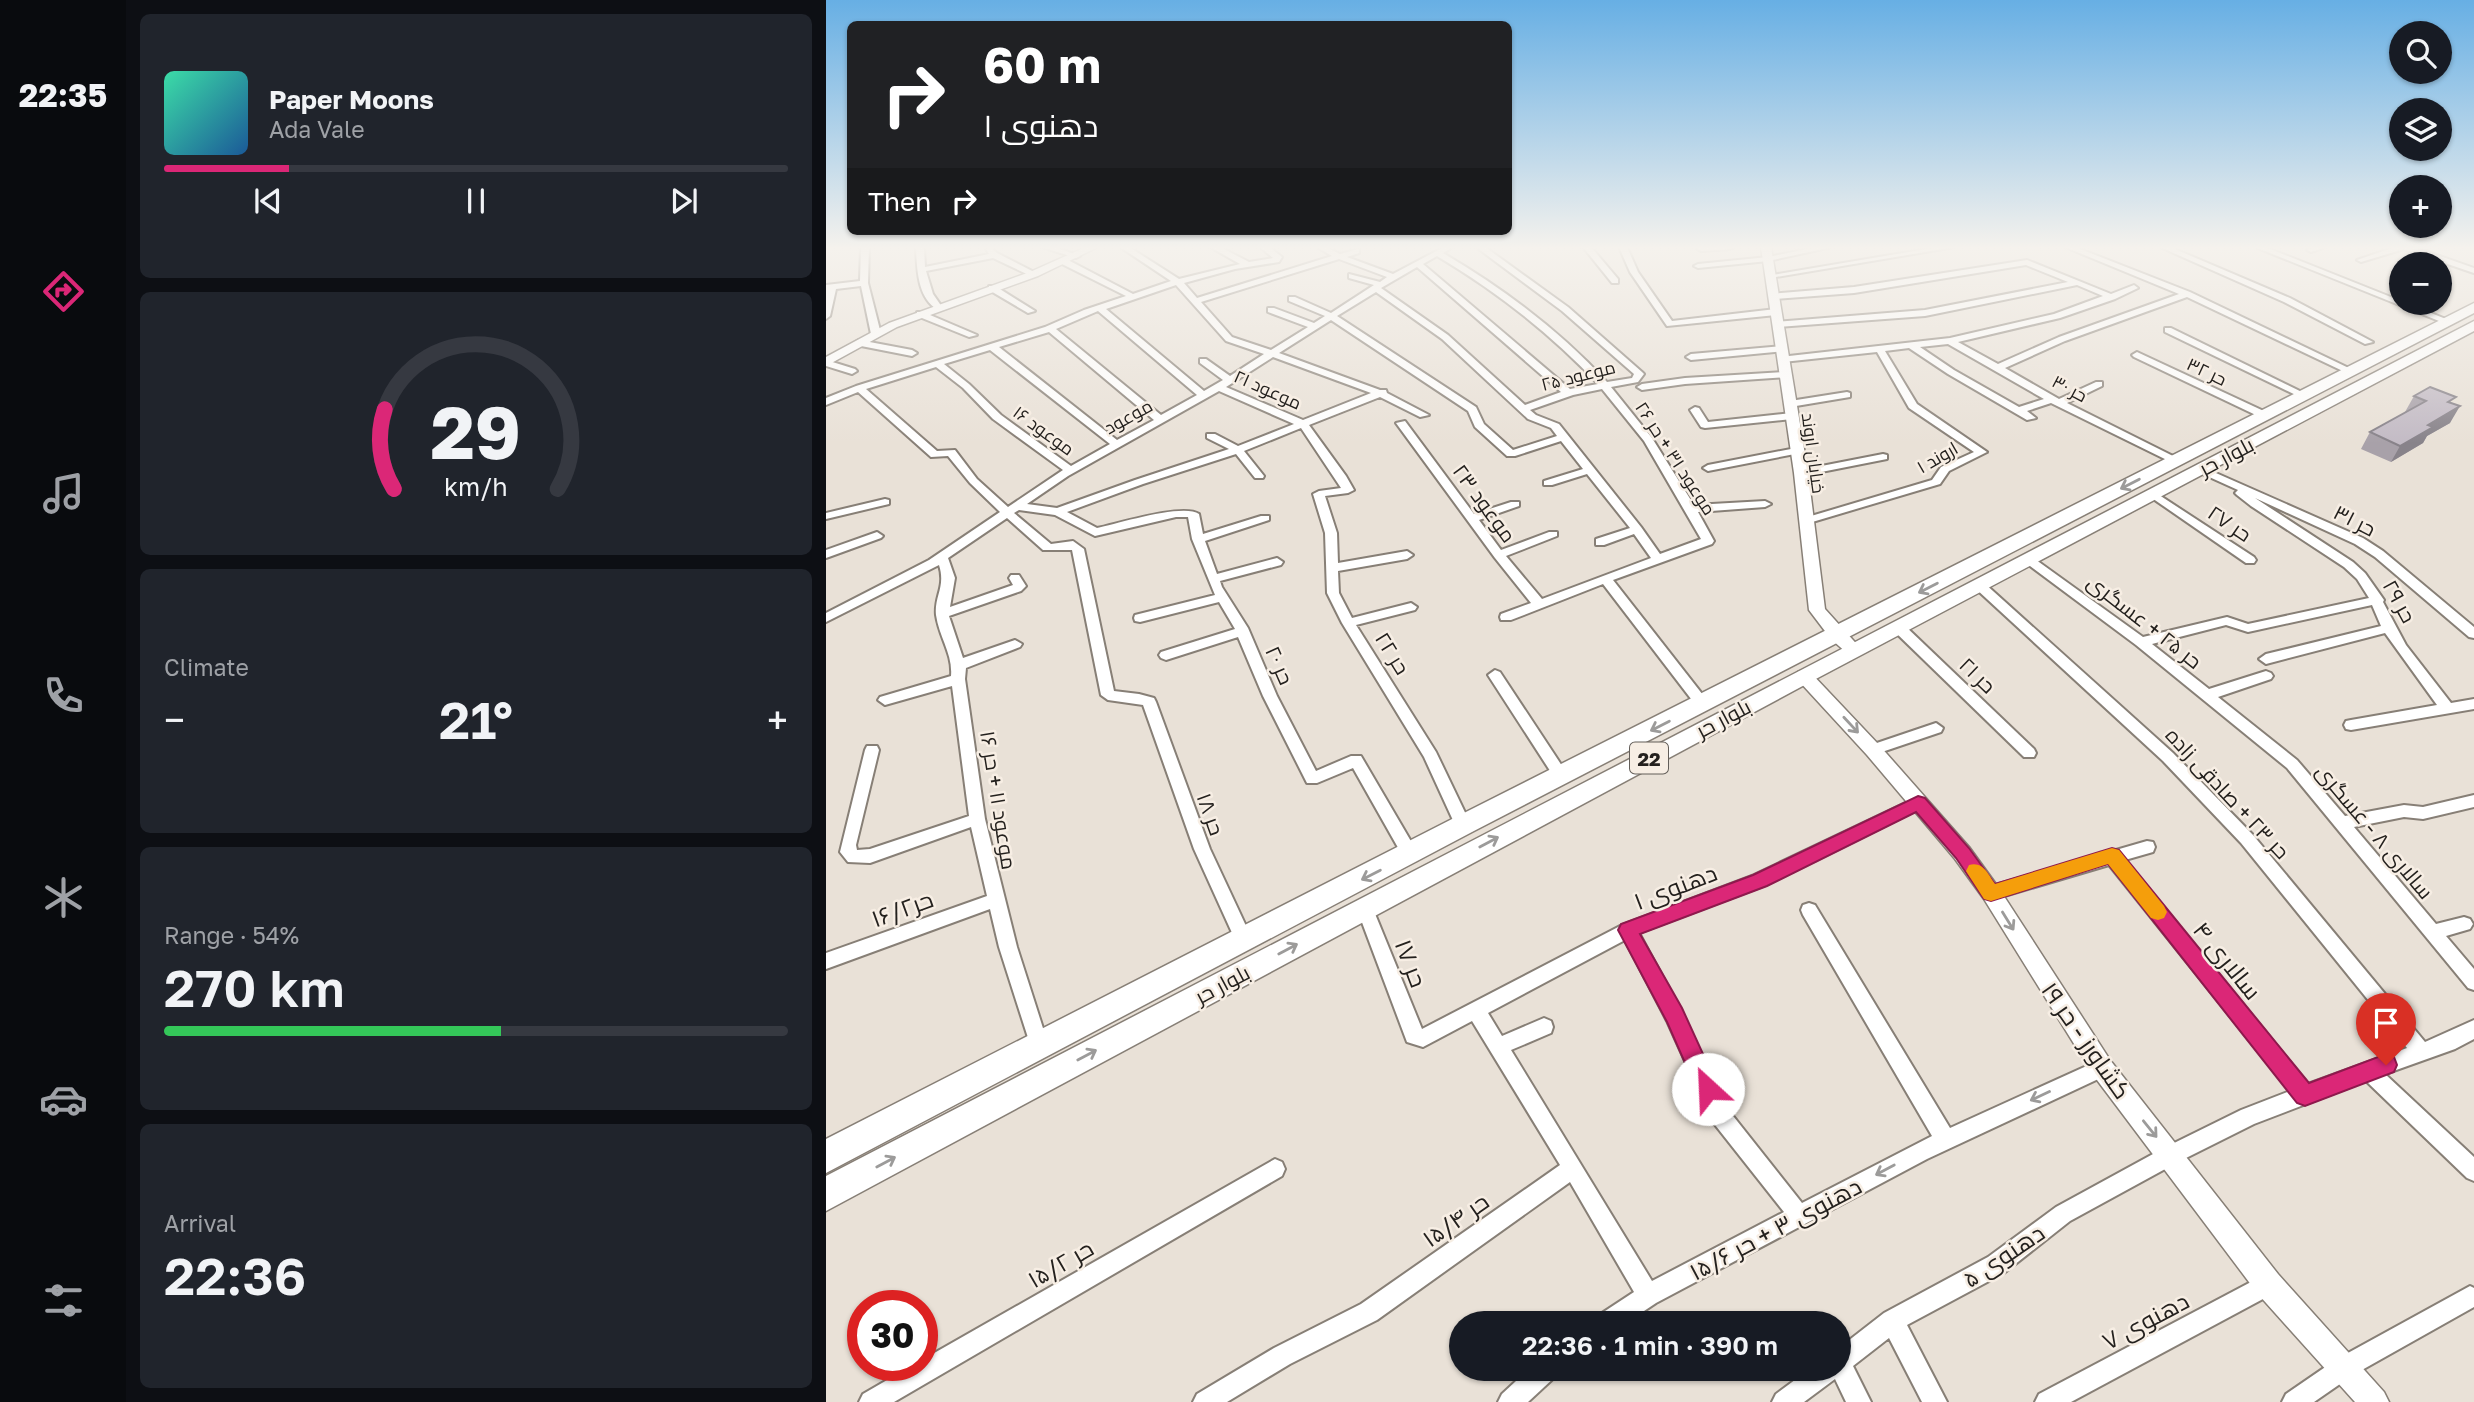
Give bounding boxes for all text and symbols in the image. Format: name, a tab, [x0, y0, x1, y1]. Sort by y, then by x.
map controls	[2389, 21, 2452, 315]
button: search	[2389, 21, 2452, 84]
text: 60 m	[983, 35, 1101, 94]
icon: right	[868, 49, 959, 140]
text: 22:35	[19, 76, 107, 114]
text: Paper Moons	[269, 84, 434, 115]
button: layers	[2389, 98, 2452, 161]
text: دهنوی ۱	[983, 106, 1098, 144]
text: Ada Vale	[269, 115, 365, 143]
button: +	[2389, 175, 2452, 238]
icon: previous	[249, 182, 287, 220]
icon: pause	[457, 182, 495, 220]
icon: next	[665, 182, 703, 220]
icon: right	[945, 182, 983, 220]
text: Then	[868, 186, 931, 217]
button: −	[2389, 252, 2452, 315]
icon: directions	[39, 267, 88, 316]
street label: حر ۳۲	[2183, 352, 2230, 391]
street label: موعود ۲۵	[1539, 355, 1618, 396]
street label: موعود ۲۱	[1231, 364, 1305, 414]
street label: حر ۳۰	[2048, 370, 2091, 407]
text: 29	[431, 389, 521, 476]
street label: موعود	[1100, 394, 1156, 439]
street label: موعود ۳۱ + حر ۲۶	[1630, 397, 1721, 519]
street label: موعود ۱۶	[1008, 400, 1079, 460]
street label: خیابان اروند	[1796, 411, 1831, 495]
street label: بلوار حر	[2193, 431, 2258, 482]
street label: اروند ۱	[1912, 437, 1962, 478]
street label: موعود ۲۳	[1448, 459, 1522, 547]
icon: music	[39, 469, 88, 518]
text: km/h	[444, 471, 508, 502]
one-way arrow	[2120, 478, 2141, 492]
street label: حر ۳۱	[2330, 498, 2380, 542]
street label: حر ۲۷	[2203, 499, 2257, 547]
street label: حر ۲۵ + عسگری	[2082, 568, 2207, 675]
street label: حر ۲۹	[2378, 575, 2422, 627]
one-way arrow	[1918, 582, 1939, 595]
street label: حر ۲۲	[1370, 627, 1416, 679]
street label: حر ۲۰	[1260, 642, 1300, 688]
street label: حر ۲۱	[1954, 651, 2002, 699]
text: Climate	[164, 653, 249, 681]
icon: phone	[39, 671, 88, 720]
text: 21°	[439, 688, 513, 750]
street label: بلوار حر	[1690, 693, 1755, 744]
text: −	[164, 697, 185, 742]
text: +	[767, 697, 788, 742]
one-way arrow	[1842, 717, 1859, 734]
one-way arrow	[1650, 719, 1671, 733]
street label: حر ۲۳ + صادقی زاده	[2160, 722, 2295, 865]
street label: موعود ۱۱ + حر ۱۶	[975, 729, 1023, 871]
road number: 22	[1630, 743, 1668, 774]
street label: سالاری ۸ - عسگری	[2310, 758, 2439, 905]
street label: حر ۱۸	[1191, 789, 1231, 839]
one-way arrow	[1479, 835, 1499, 849]
street label: دهنوی ۱	[1629, 857, 1721, 916]
one-way arrow	[1361, 869, 1382, 883]
icon: climate	[39, 873, 88, 922]
street label: حر۱۶/۲	[867, 883, 937, 933]
one-way arrow	[2002, 911, 2016, 931]
street label: سالاری ۴	[2187, 915, 2268, 1006]
text: Range · 54%	[164, 921, 299, 949]
street label: حر ۱۷	[1390, 935, 1434, 991]
one-way arrow	[1278, 942, 1298, 956]
text: 270 km	[164, 956, 345, 1018]
street label: بلوار حر	[1189, 959, 1254, 1010]
street label: کشاورز - حر ۱۹	[2036, 976, 2138, 1104]
pin	[2356, 993, 2416, 1065]
icon: arrive	[2367, 1004, 2405, 1042]
one-way arrow	[1077, 1048, 1097, 1062]
position arrow	[1671, 1052, 1745, 1126]
icon: car	[39, 1075, 88, 1124]
one-way arrow	[2029, 1091, 2050, 1104]
one-way arrow	[2143, 1120, 2158, 1138]
one-way arrow	[875, 1154, 896, 1168]
one-way arrow	[1875, 1164, 1896, 1177]
street label: دهنوی ۳ + حر ۱۵/۶	[1684, 1170, 1866, 1286]
street label: حر ۱۵/۴	[1416, 1186, 1494, 1252]
text: Arrival	[164, 1209, 236, 1237]
street label: دهنوی ۵	[1957, 1217, 2050, 1294]
street label: حر ۱۵/۲	[1022, 1233, 1098, 1293]
text: 22:36	[164, 1244, 306, 1306]
icon: filters	[39, 1276, 88, 1325]
street label: دهنوی ۷	[2097, 1285, 2194, 1356]
speed limit sign: 30	[847, 1290, 938, 1381]
text: 22:36 · 1 min · 390 m	[1522, 1330, 1778, 1361]

